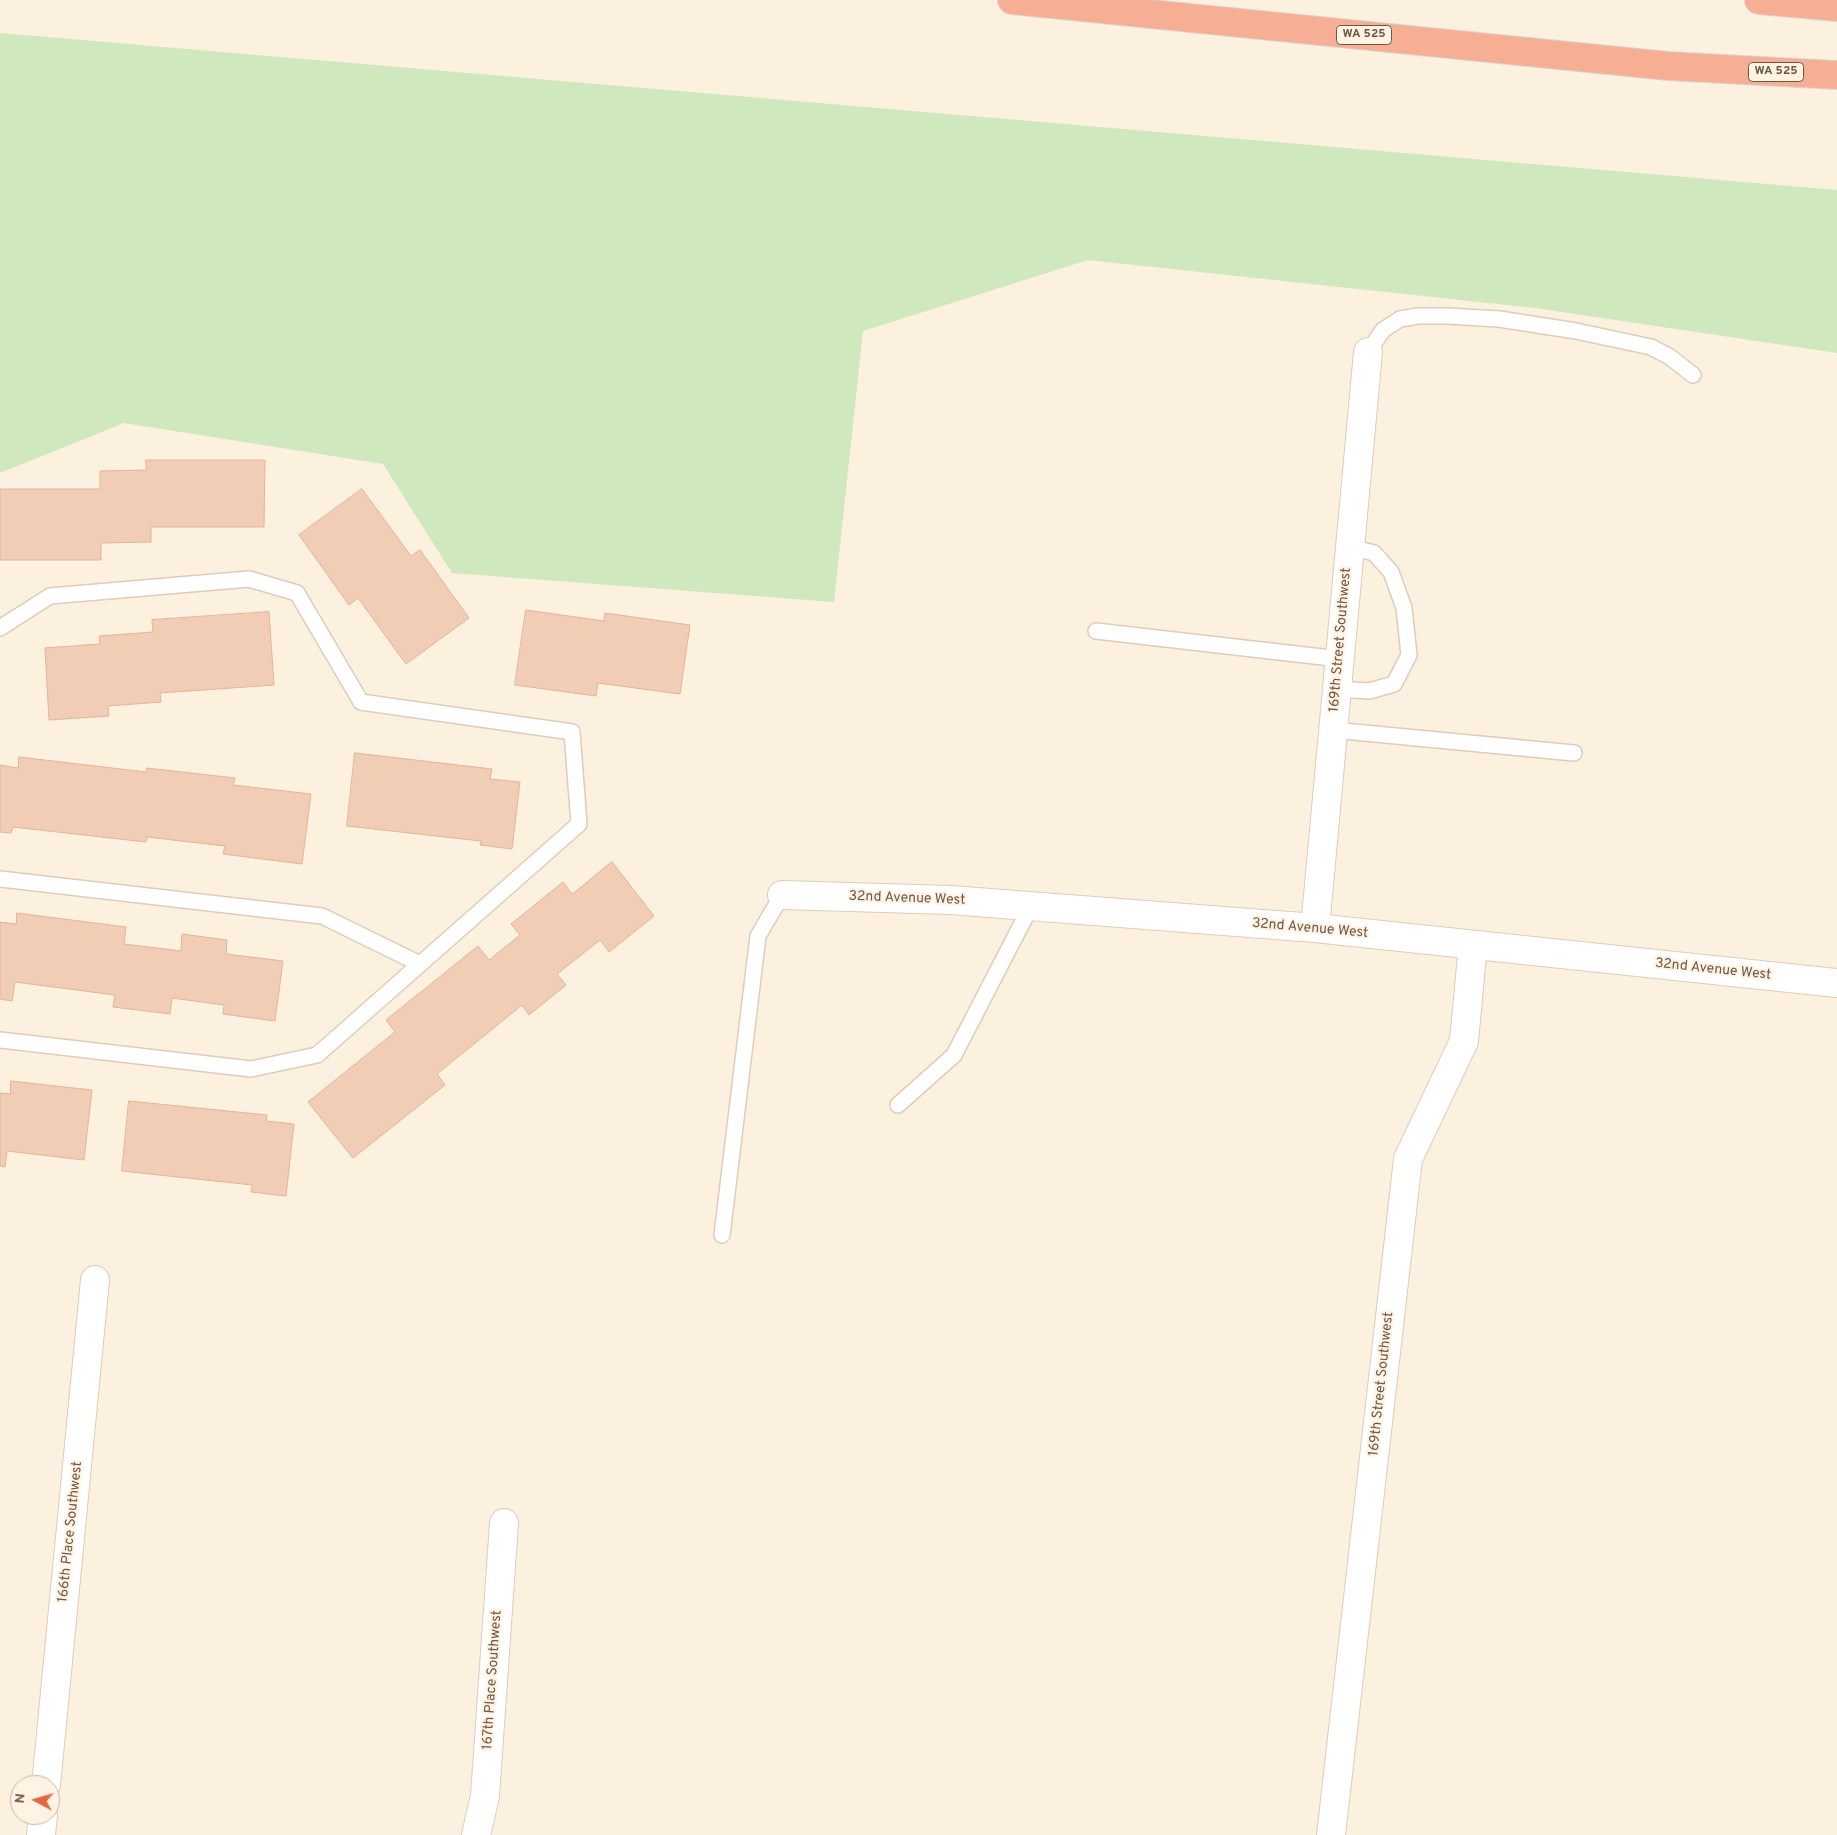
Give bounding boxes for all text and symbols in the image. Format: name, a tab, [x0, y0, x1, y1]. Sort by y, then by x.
road number: WA 525	[1336, 26, 1392, 44]
road number: WA 525	[1748, 62, 1804, 82]
street label: 169th Street Southwest	[1326, 567, 1356, 713]
street label: 32nd Avenue West	[848, 889, 966, 909]
street label: 32nd Avenue West	[1251, 916, 1369, 942]
street label: 32nd Avenue West	[1654, 956, 1772, 984]
street label: 169th Street Southwest	[1366, 1311, 1398, 1457]
street label: 166th Place Southwest	[55, 1461, 87, 1603]
street label: 167th Place Southwest	[480, 1610, 506, 1750]
north arrow	[10, 1775, 60, 1825]
text: N	[12, 1793, 30, 1804]

